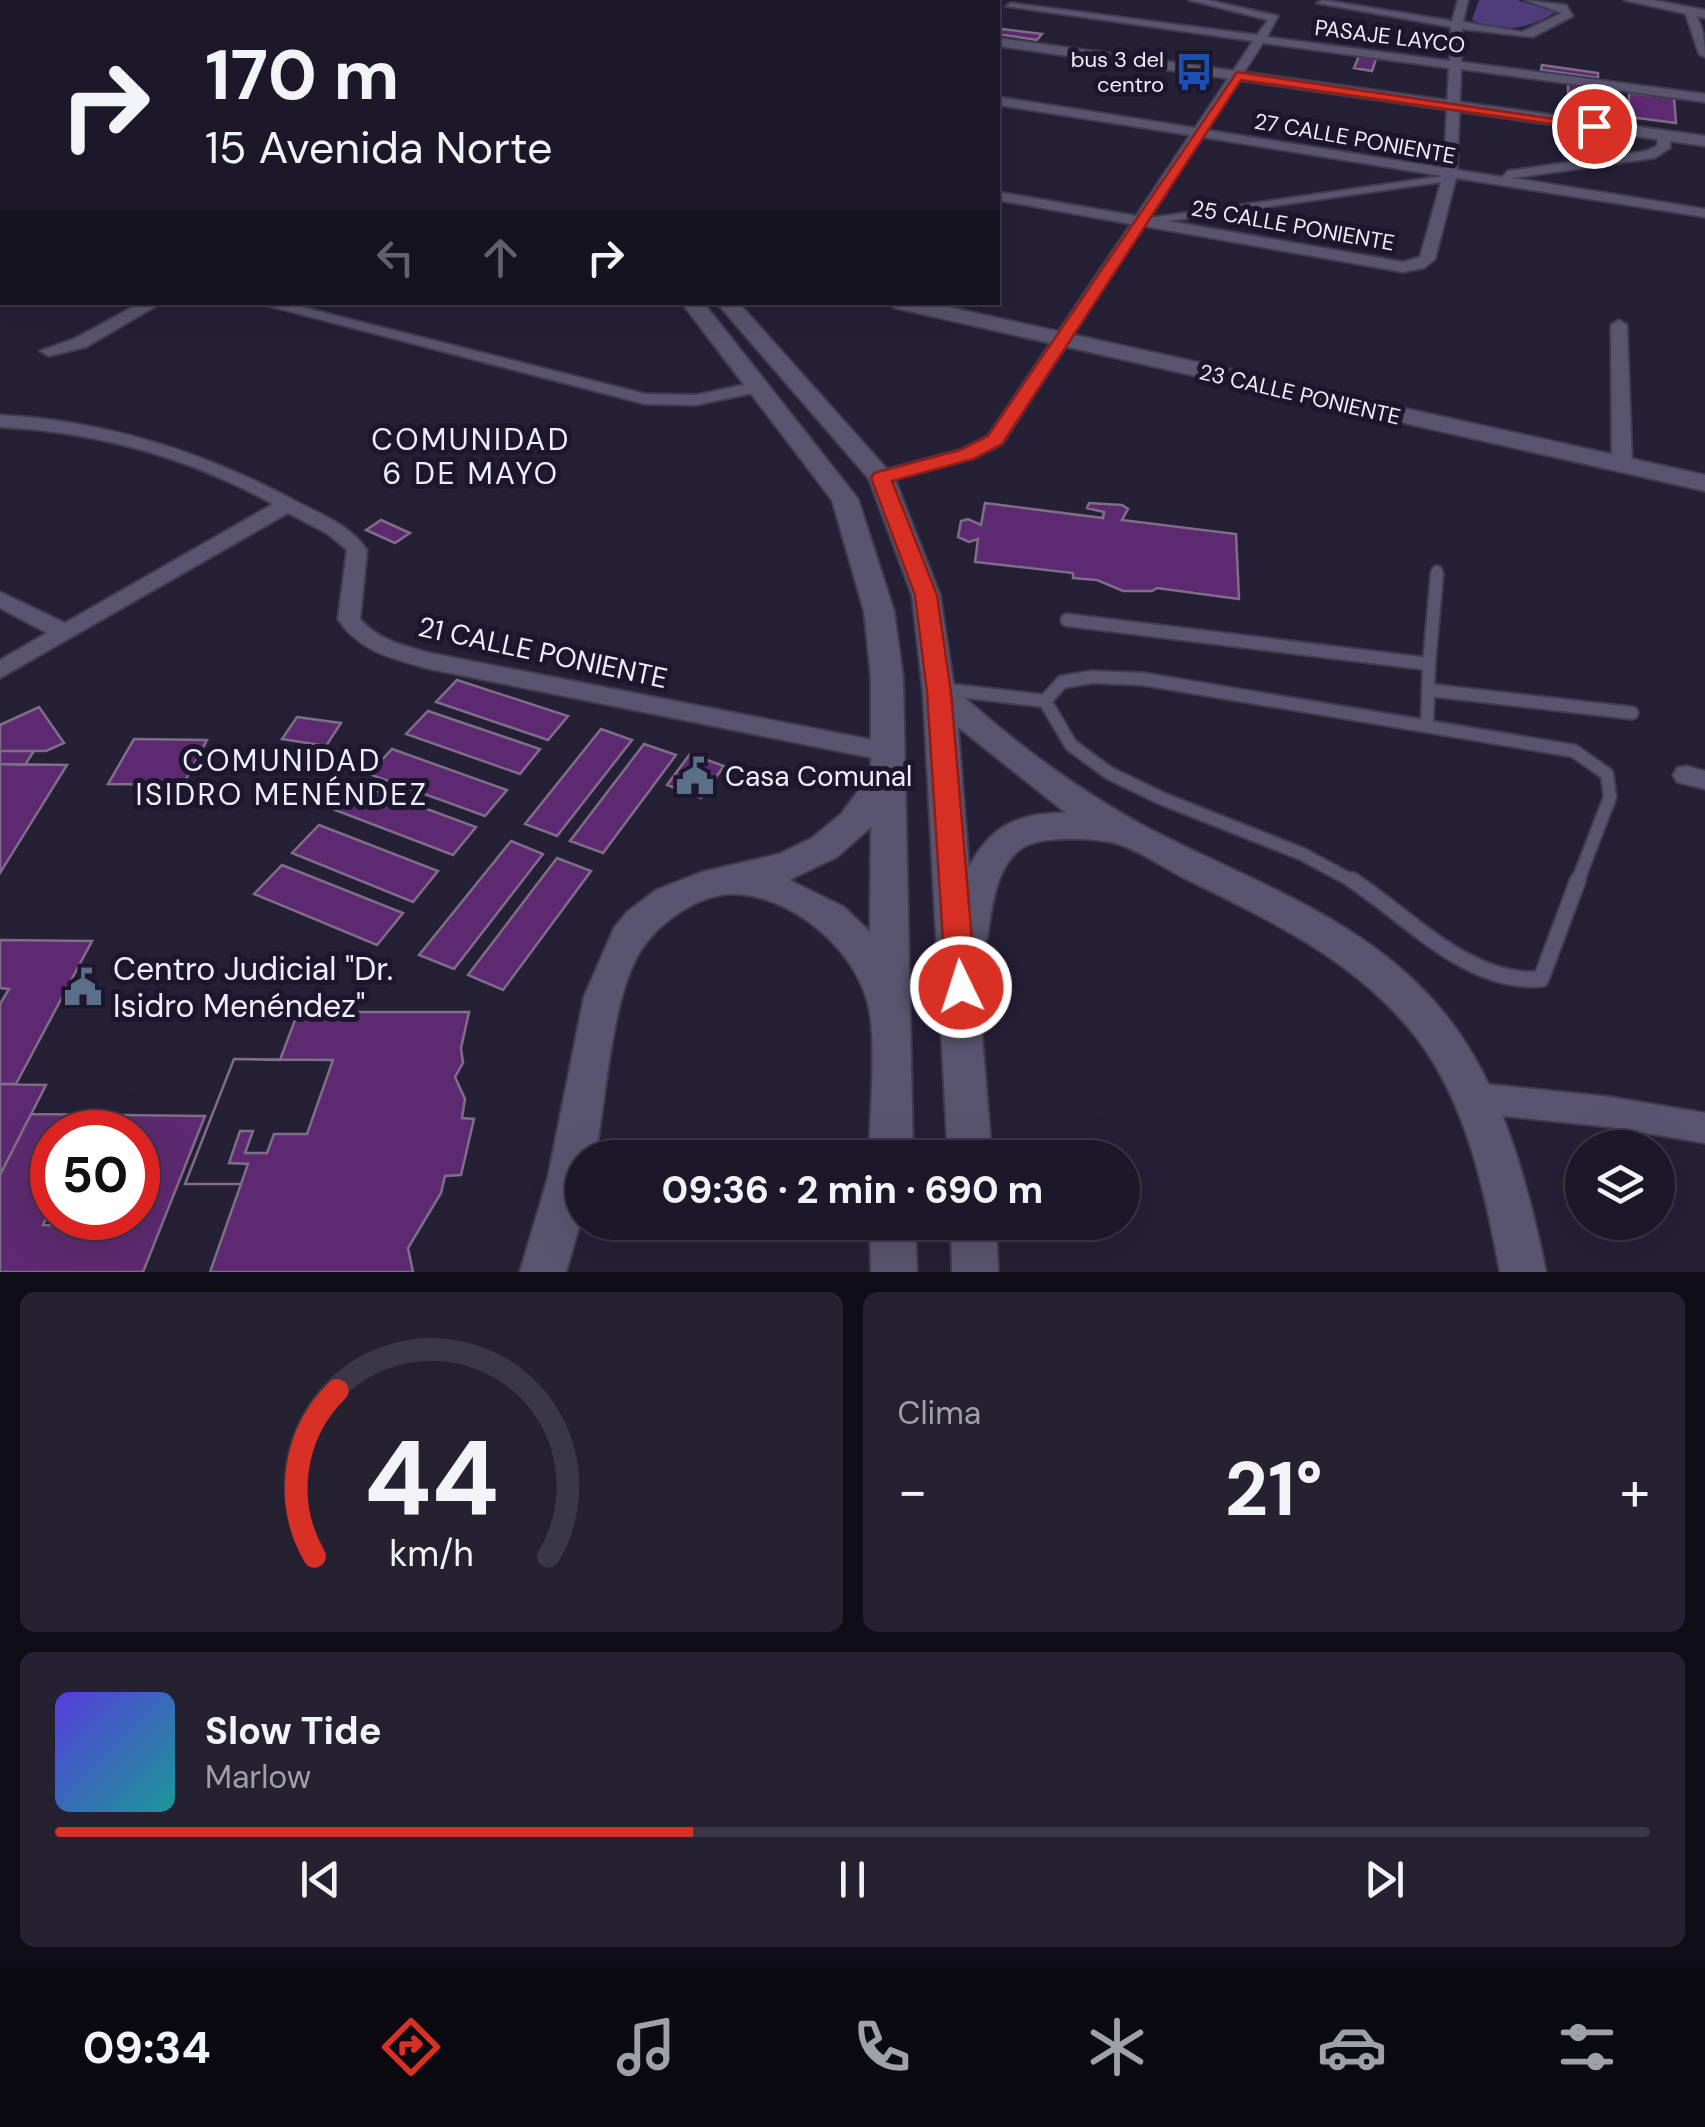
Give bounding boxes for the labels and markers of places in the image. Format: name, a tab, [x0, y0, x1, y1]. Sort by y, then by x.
place label: bus 3 del centro	[1071, 45, 1164, 99]
bus stop icon: bus 3 del centro	[1173, 51, 1215, 93]
pin	[1552, 84, 1637, 169]
public building icon: Casa Comunal	[674, 755, 716, 797]
place label: Casa Comunal	[725, 758, 912, 795]
place label: Centro Judicial "Dr. Isidro Menéndez"	[113, 948, 393, 1027]
public building icon: Centro Judicial "Dr. Isidro Menéndez"	[62, 966, 104, 1008]

